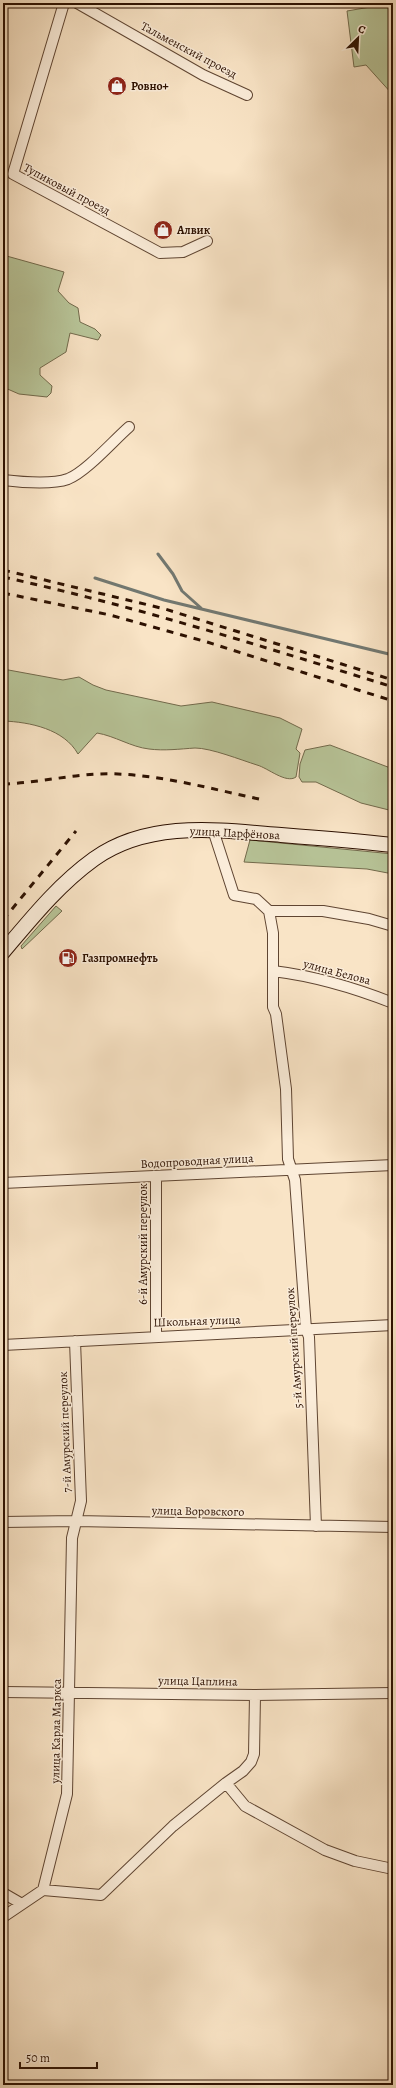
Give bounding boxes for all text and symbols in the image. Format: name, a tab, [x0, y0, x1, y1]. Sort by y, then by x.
street label: Тальменский проезд	[138, 18, 240, 82]
north arrow	[338, 18, 378, 58]
text: С	[356, 21, 368, 38]
shop icon: Ровно+	[106, 75, 128, 97]
place label: Ровно+	[131, 78, 169, 94]
street label: Тупиковый проезд	[21, 159, 113, 219]
shop icon: Алвик	[152, 219, 174, 241]
place label: Алвик	[176, 222, 211, 238]
street label: улица Парфёнова	[189, 823, 281, 843]
fuel station icon: Газпромнефть	[57, 947, 79, 969]
place label: Газпромнефть	[82, 950, 158, 966]
street label: улица Белова	[301, 955, 373, 989]
street label: Водопроводная улица	[140, 1150, 254, 1172]
street label: 6-й Амурский переулок	[135, 1183, 151, 1305]
street label: 5-й Амурский переулок	[282, 1287, 306, 1409]
street label: Школьная улица	[153, 1311, 241, 1331]
street label: 7-й Амурский переулок	[55, 1371, 75, 1493]
street label: улица Воровского	[151, 1502, 244, 1520]
street label: улица Цаплина	[157, 1672, 238, 1690]
street label: улица Карла Маркса	[47, 1678, 65, 1785]
scale bar	[20, 2044, 97, 2070]
text: 50 m	[26, 2050, 50, 2066]

